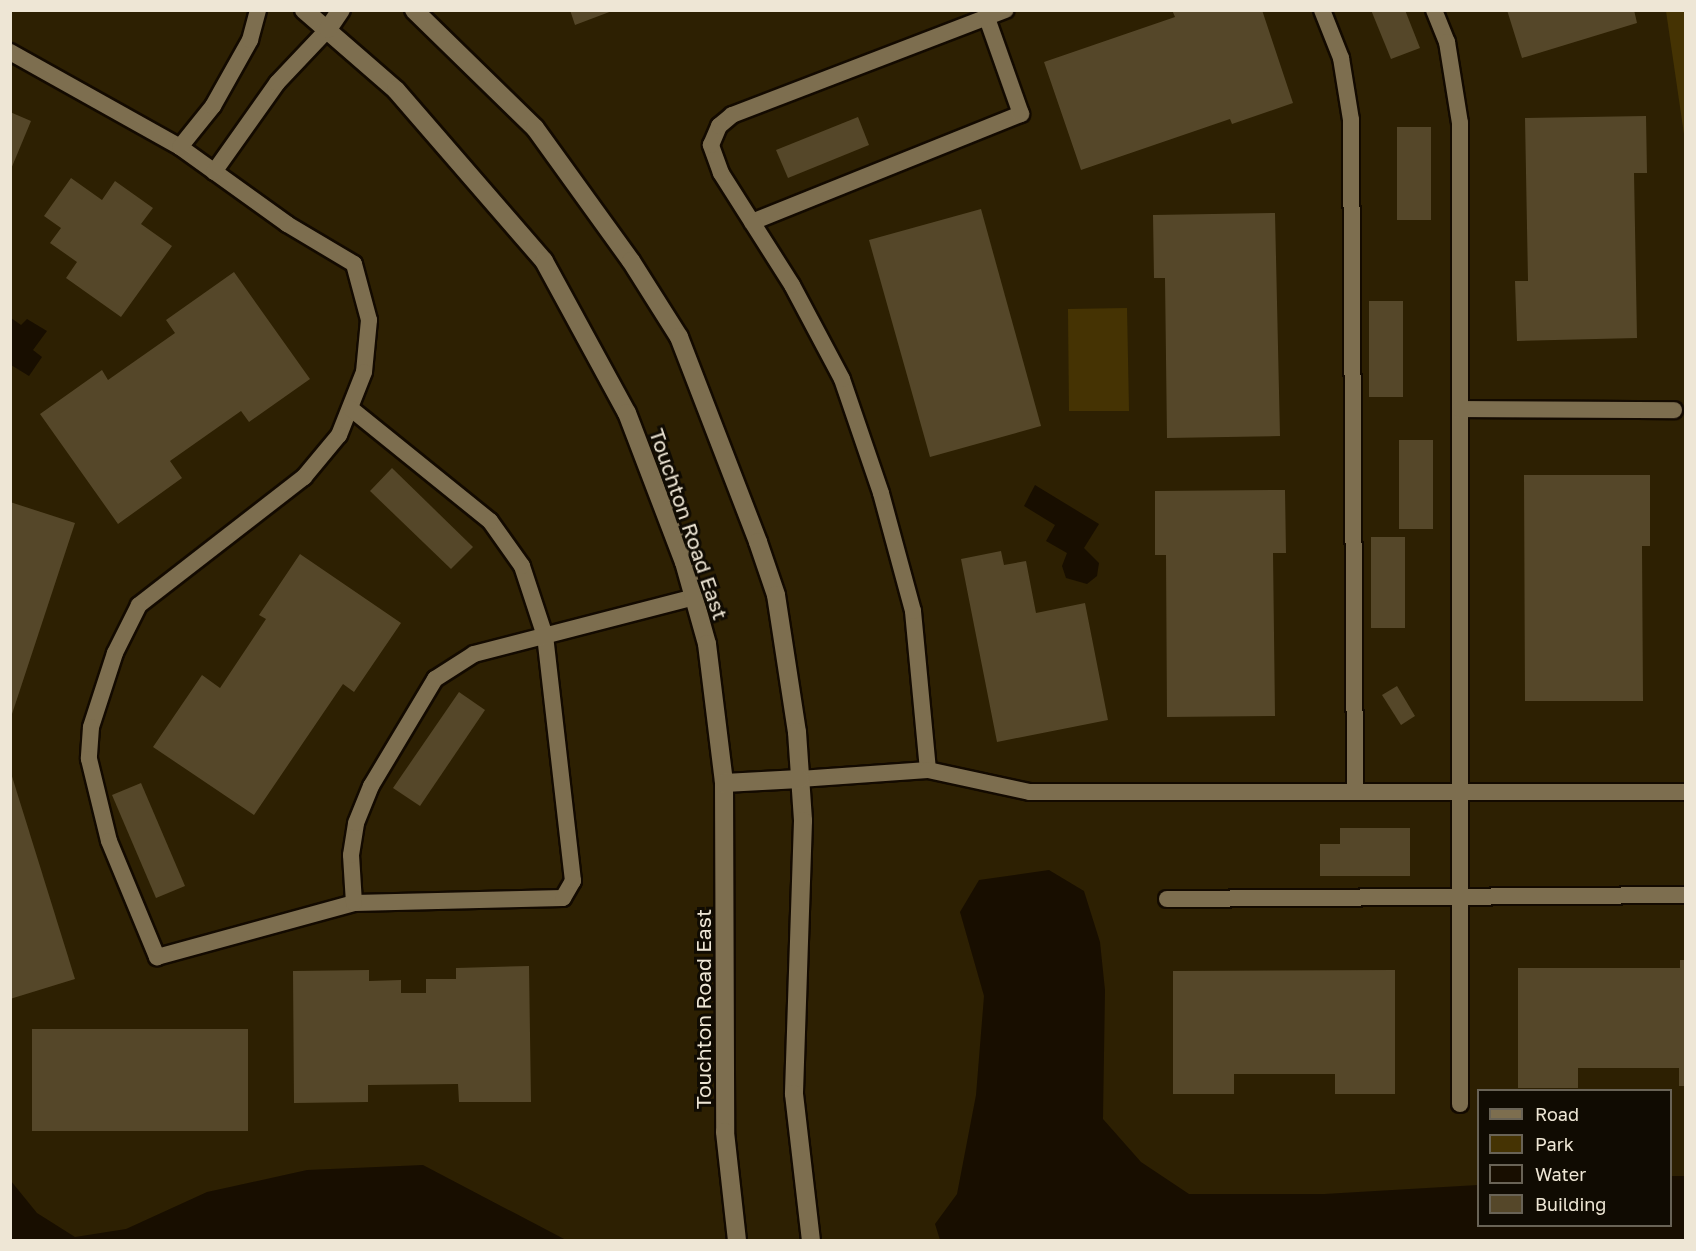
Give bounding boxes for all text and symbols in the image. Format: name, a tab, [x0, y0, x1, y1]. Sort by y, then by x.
street label: Touchton Road East	[644, 425, 734, 623]
street label: Touchton Road East	[690, 909, 716, 1109]
legend	[1477, 1089, 1672, 1227]
text: Road	[1535, 1103, 1579, 1125]
text: Park	[1535, 1133, 1574, 1155]
text: Water	[1535, 1163, 1586, 1185]
text: Building	[1535, 1193, 1606, 1215]

